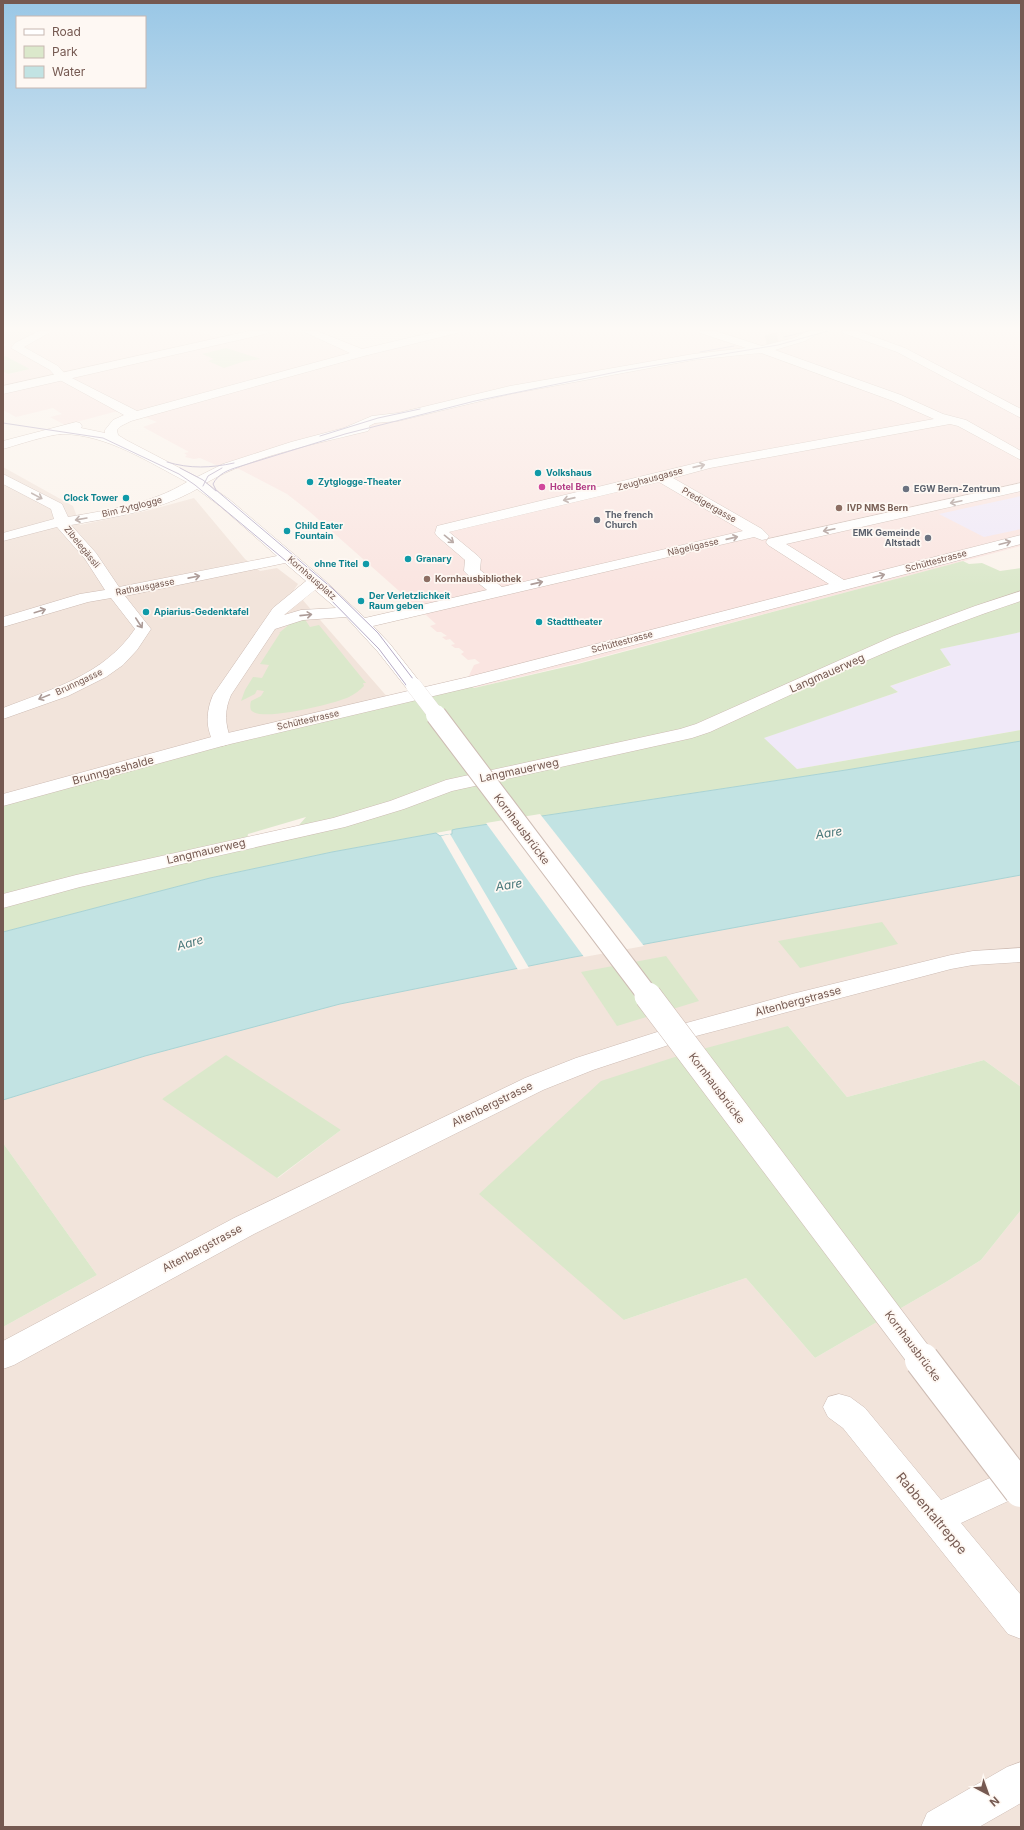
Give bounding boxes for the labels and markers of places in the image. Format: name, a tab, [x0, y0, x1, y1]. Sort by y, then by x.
place label: Volkshaus	[546, 467, 592, 478]
marker: Volkshaus	[533, 468, 543, 478]
place label: Zytglogge-Theater	[318, 476, 402, 487]
marker: Zytglogge-Theater	[305, 477, 315, 487]
place label: Hotel Bern	[550, 481, 596, 492]
marker: Hotel Bern	[537, 482, 547, 492]
place label: EGW Bern-Zentrum	[914, 483, 1000, 494]
marker: EGW Bern-Zentrum	[901, 484, 911, 494]
place label: Clock Tower	[63, 492, 118, 503]
marker: Clock Tower	[121, 493, 131, 503]
place label: IVP NMS Bern	[847, 502, 909, 513]
marker: IVP NMS Bern	[834, 503, 844, 513]
place label: The french Church	[605, 509, 653, 530]
marker: The french Church	[592, 515, 602, 525]
place label: Child Eater Fountain	[295, 520, 343, 541]
marker: Child Eater Fountain	[282, 526, 292, 536]
place label: EMK Gemeinde Altstadt	[853, 527, 921, 548]
marker: EMK Gemeinde Altstadt	[923, 533, 933, 543]
place label: Granary	[416, 553, 452, 564]
marker: Granary	[403, 554, 413, 564]
place label: ohne Titel	[314, 558, 358, 569]
marker: ohne Titel	[361, 559, 371, 569]
place label: Kornhausbibliothek	[435, 573, 522, 584]
marker: Kornhausbibliothek	[422, 574, 432, 584]
place label: Der Verletzlichkeit Raum geben	[369, 590, 451, 611]
marker: Der Verletzlichkeit Raum geben	[356, 596, 366, 606]
place label: Apiarius-Gedenktafel	[154, 606, 249, 617]
marker: Apiarius-Gedenktafel	[141, 607, 151, 617]
place label: Stadttheater	[547, 616, 602, 627]
marker: Stadttheater	[534, 617, 544, 627]

